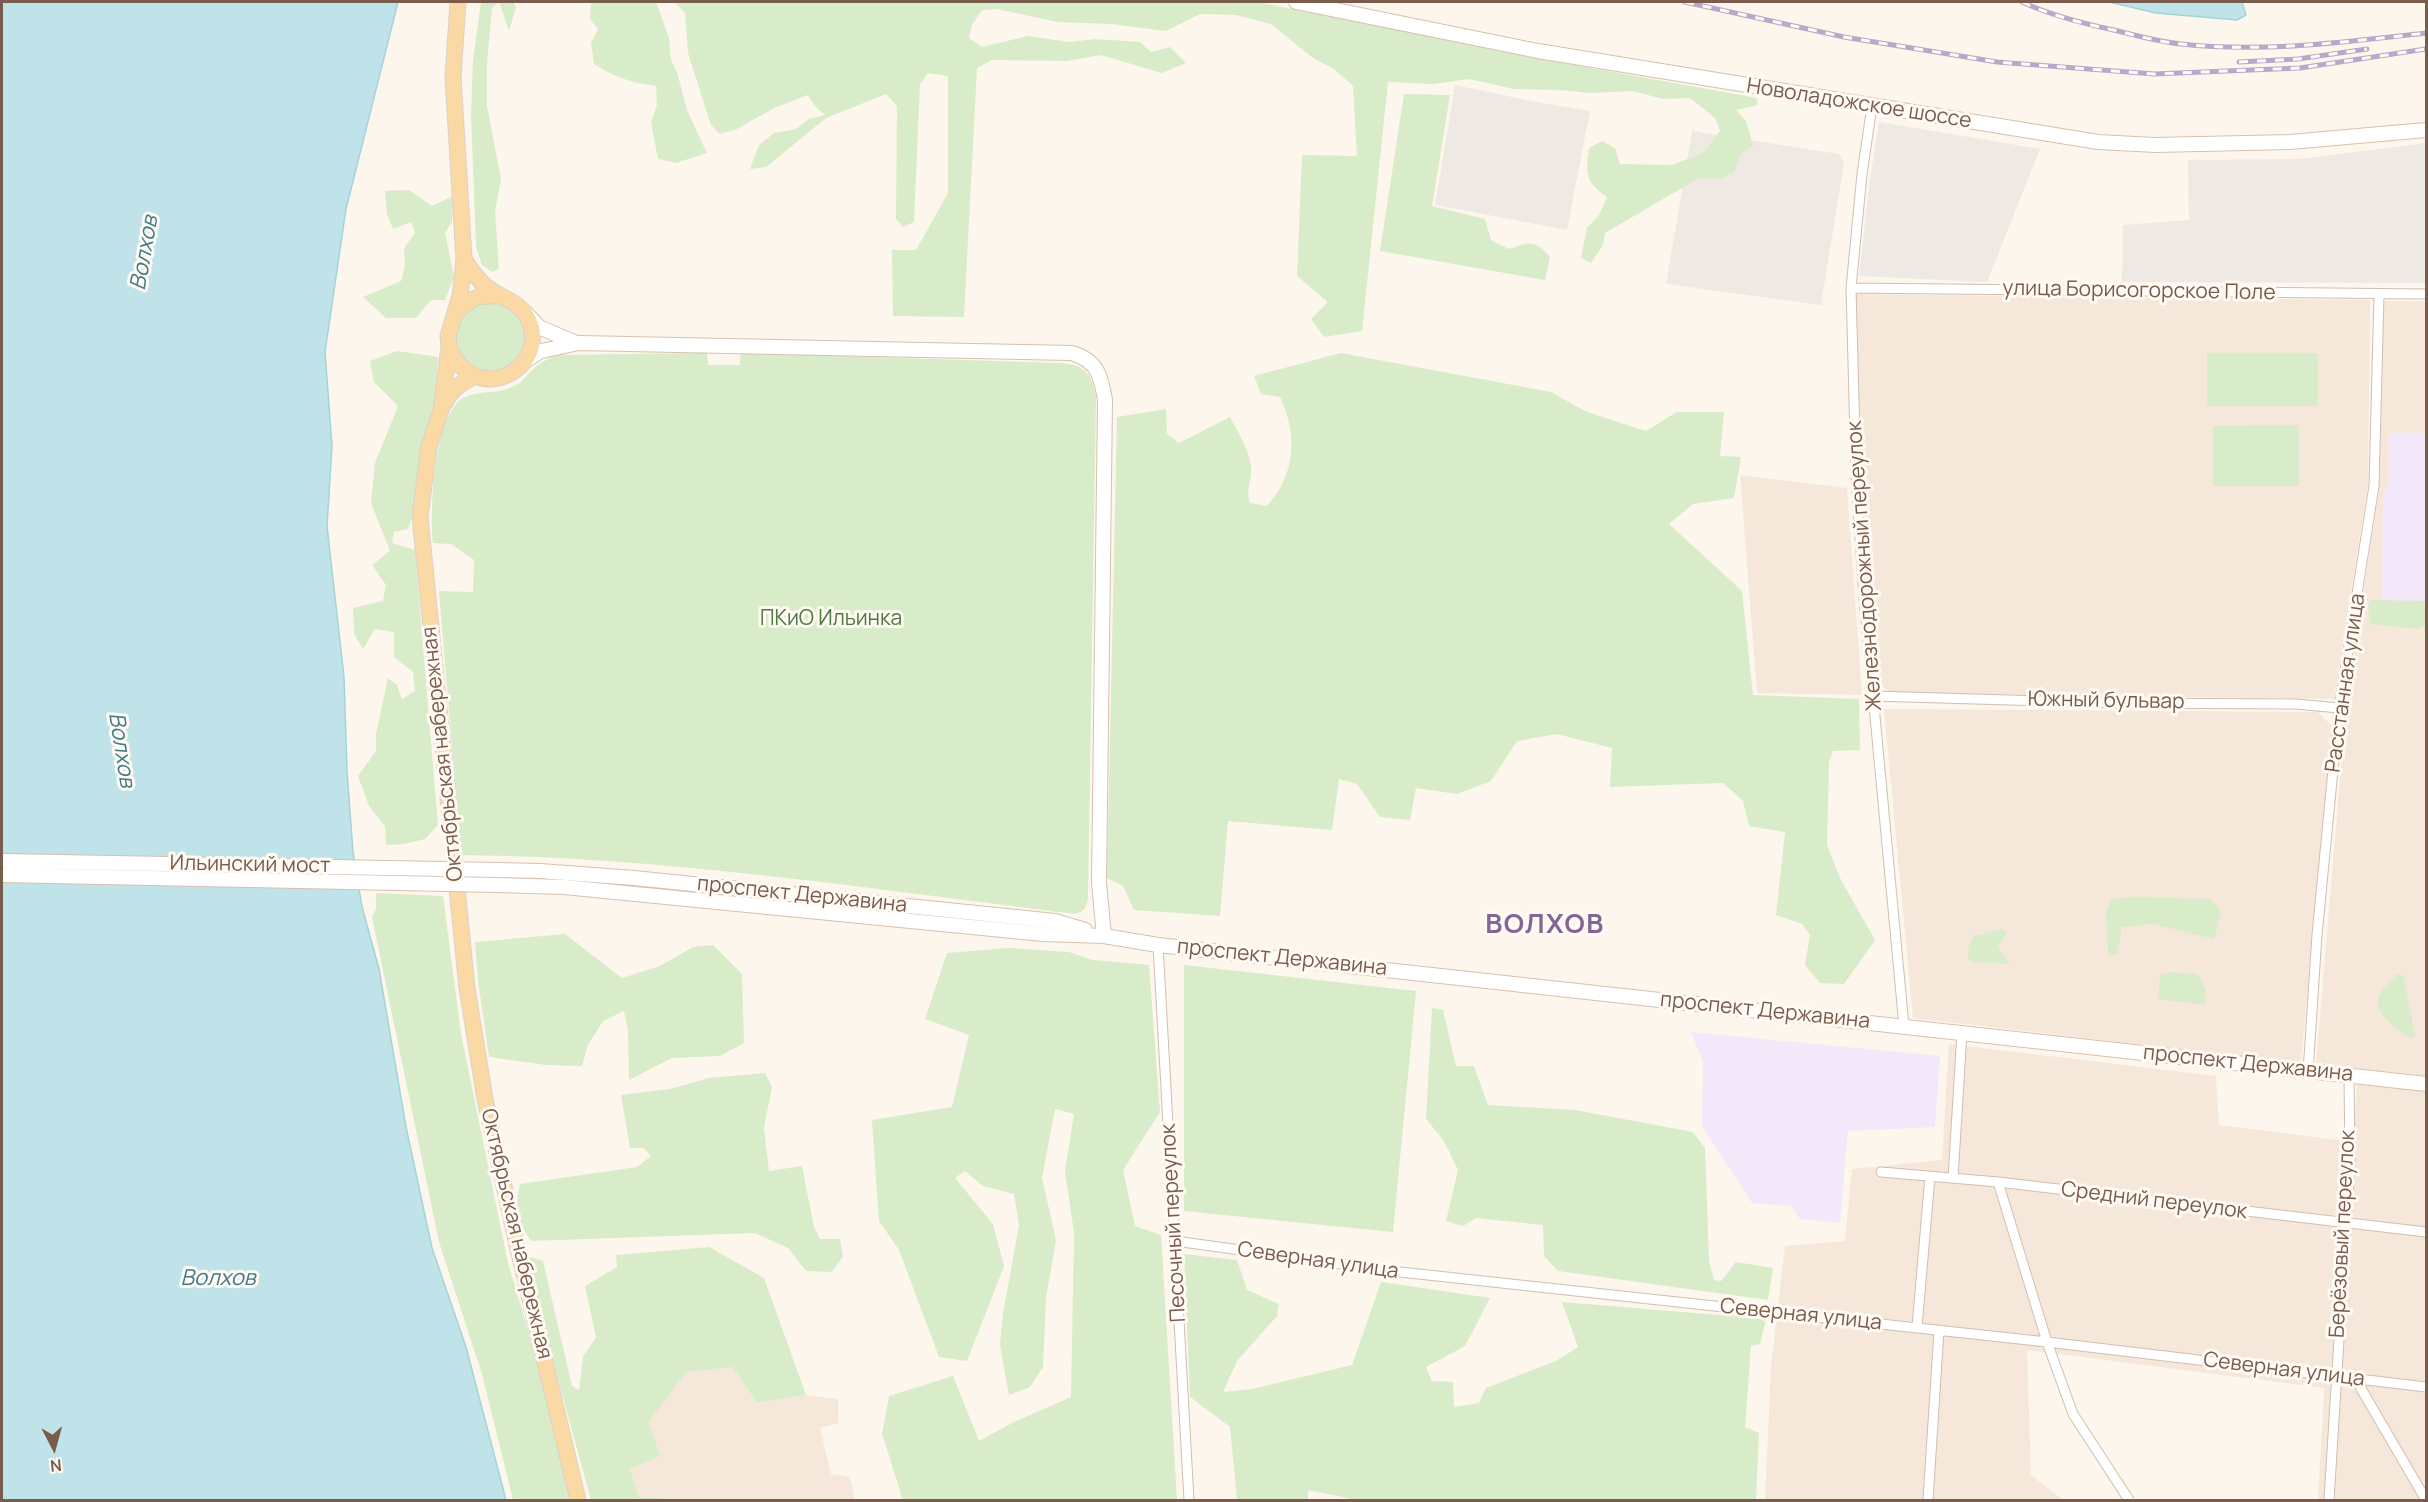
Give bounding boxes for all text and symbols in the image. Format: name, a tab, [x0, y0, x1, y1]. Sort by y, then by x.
street label: Новоладожское шоссе	[1745, 74, 1973, 134]
water label: Волхов	[125, 214, 165, 292]
street label: улица Борисогорское Поле	[2002, 276, 2276, 306]
street label: Железнодорожный переулок	[1842, 420, 1888, 712]
street label: Расстанная улица	[2321, 592, 2371, 774]
park label: ПКиО Ильинка	[760, 606, 902, 632]
street label: Октябрьская набережная	[417, 625, 469, 883]
street label: Южный бульвар	[2027, 687, 2185, 715]
water label: Волхов	[102, 711, 140, 789]
street label: Ильинский мост	[169, 851, 331, 879]
street label: проспект Державина	[696, 871, 908, 919]
district label: ВОЛХОВ	[1485, 909, 1605, 941]
street label: проспект Державина	[1176, 934, 1388, 982]
street label: проспект Державина	[1659, 987, 1871, 1035]
street label: проспект Державина	[2142, 1040, 2354, 1088]
street label: Октябрьская набережная	[475, 1106, 557, 1362]
street label: Песочный переулок	[1156, 1123, 1192, 1323]
street label: Берёзовый переулок	[2325, 1129, 2361, 1339]
street label: Средний переулок	[2060, 1177, 2248, 1225]
street label: Северная улица	[1236, 1237, 1400, 1285]
water label: Волхов	[180, 1266, 256, 1292]
street label: Северная улица	[1719, 1294, 1883, 1336]
street label: Северная улица	[2202, 1348, 2366, 1392]
north arrow	[24, 1418, 84, 1478]
text: N	[49, 1454, 63, 1477]

